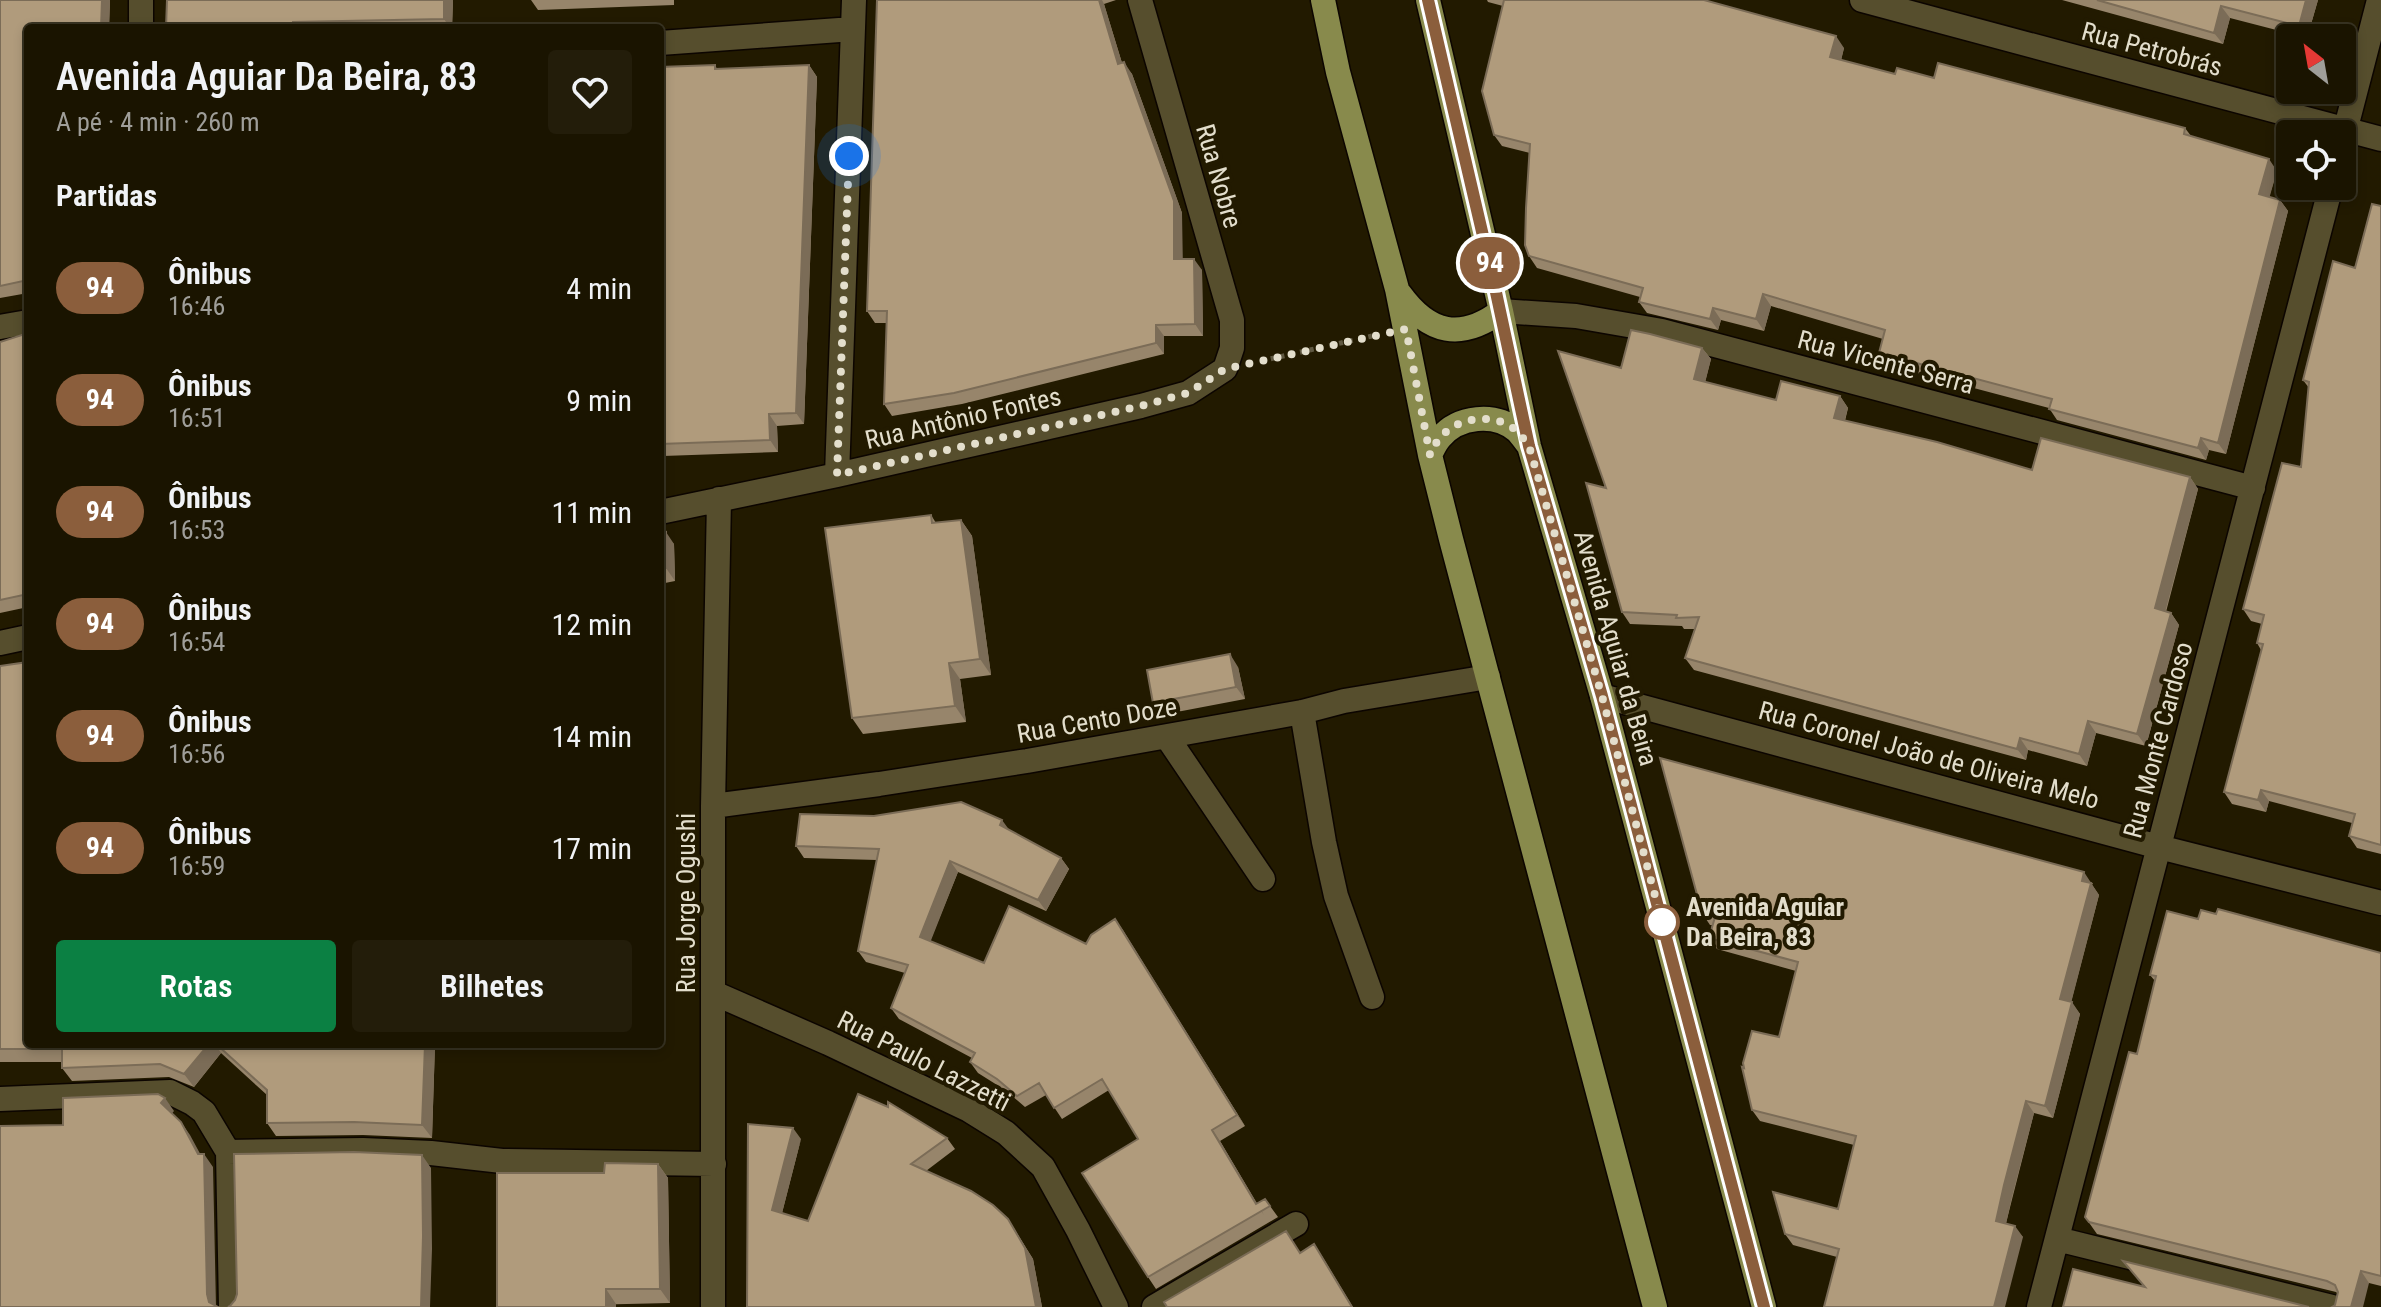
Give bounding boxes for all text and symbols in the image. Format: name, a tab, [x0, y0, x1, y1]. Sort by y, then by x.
street label: Rua Petrobrás	[2078, 16, 2226, 82]
north arrow	[2276, 24, 2356, 104]
map controls	[2276, 24, 2356, 200]
button: heart	[548, 50, 632, 134]
text: Avenida Aguiar Da Beira, 83	[56, 55, 477, 99]
text: A pé · 4 min · 260 m	[56, 107, 260, 137]
button: locate	[2276, 120, 2356, 200]
street label: Rua Nobre	[1190, 121, 1248, 231]
your location	[829, 136, 869, 176]
text: Partidas	[56, 178, 157, 213]
line badge: 94	[1454, 237, 1526, 289]
text: 94	[1476, 246, 1504, 279]
text: Ônibus	[168, 256, 252, 291]
text: 94	[86, 271, 114, 304]
text: 4 min	[566, 271, 632, 306]
text: 16:46	[168, 291, 225, 321]
street label: Rua Vicente Serra	[1794, 324, 1978, 400]
text: Ônibus	[168, 368, 252, 403]
street label: Rua Antônio Fontes	[862, 381, 1064, 455]
text: 94	[86, 383, 114, 416]
text: 9 min	[566, 383, 632, 418]
text: 16:51	[168, 403, 225, 433]
text: Ônibus	[168, 480, 252, 515]
text: 94	[86, 495, 114, 528]
text: 11 min	[551, 495, 632, 530]
text: 16:53	[168, 515, 225, 545]
street label: Avenida Aguiar da Beira	[1568, 527, 1664, 769]
text: Ônibus	[168, 592, 252, 627]
text: 94	[86, 607, 114, 640]
text: 12 min	[551, 607, 632, 642]
text: 16:54	[168, 627, 225, 657]
street label: Rua Monte Cardoso	[2117, 639, 2199, 841]
street label: Rua Cento Doze	[1015, 691, 1179, 749]
street label: Rua Coronel João de Oliveira Melo	[1755, 695, 2103, 815]
text: Ônibus	[168, 704, 252, 739]
text: 94	[86, 719, 114, 752]
text: 14 min	[551, 719, 632, 754]
text: 16:56	[168, 739, 225, 769]
street label: Rua Jorge Ogushi	[671, 813, 701, 993]
text: Ônibus	[168, 816, 252, 851]
text: 94	[86, 831, 114, 864]
text: 17 min	[551, 831, 632, 866]
text: 16:59	[168, 851, 225, 881]
place label: Avenida Aguiar Da Beira, 83	[1686, 892, 1845, 952]
marker: Avenida Aguiar Da Beira, 83	[1645, 905, 1679, 939]
button: Rotas	[56, 940, 336, 1032]
button: Bilhetes	[352, 940, 632, 1032]
street label: Rua Paulo Lazzetti	[833, 1004, 1015, 1118]

